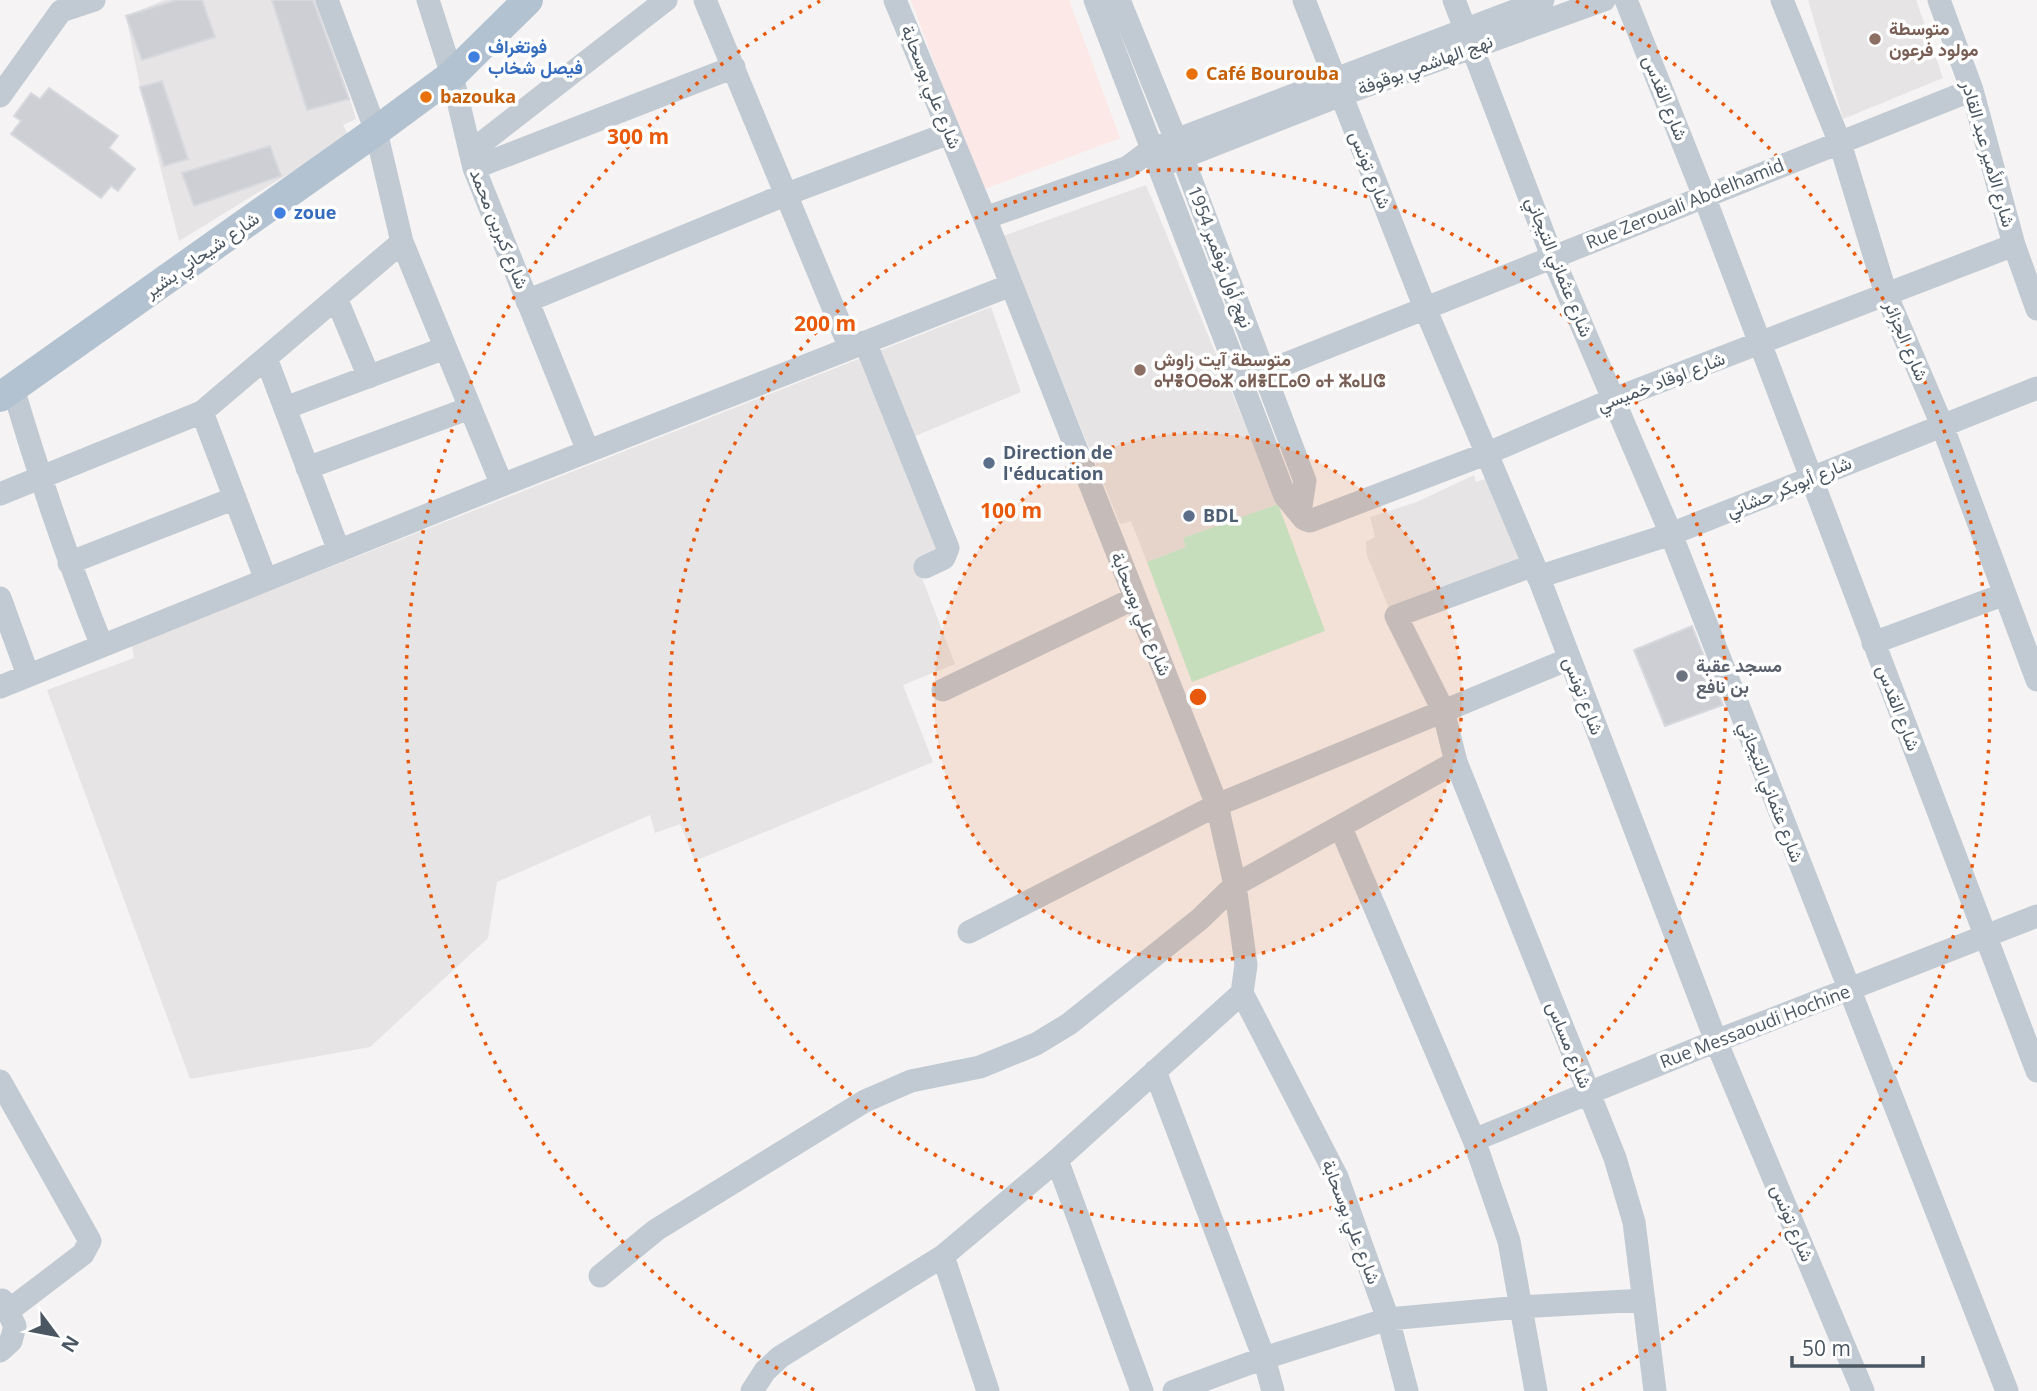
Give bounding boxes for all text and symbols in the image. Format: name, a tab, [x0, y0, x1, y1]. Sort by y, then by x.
place label: متوسطة مولود فرعون	[1889, 16, 1979, 61]
street label: شارع علي بوسحابة	[892, 21, 968, 154]
street label: نهج الهاشمي بوقوفة	[1354, 28, 1497, 103]
marker: متوسطة مولود فرعون	[1867, 31, 1883, 47]
place label: فوتغراف فيصل شخاب	[488, 34, 583, 79]
marker: فوتغراف فيصل شخاب	[466, 49, 482, 65]
street label: شارع القدس	[1637, 51, 1694, 144]
place label: Café Bourouba	[1206, 61, 1339, 85]
marker: Café Bourouba	[1184, 66, 1200, 82]
street label: شارع الأمير عبد القادر	[1955, 77, 2021, 230]
place label: bazouka	[440, 84, 516, 108]
marker: bazouka	[418, 89, 434, 105]
text: 300 m	[607, 122, 669, 150]
street label: شارع تونس	[1344, 127, 1397, 212]
street label: Rue Zerouali Abdelhamid	[1582, 152, 1787, 254]
street label: شارع كبرين محمد	[464, 165, 535, 293]
street label: نهج أول نوفمبر 1954	[1182, 182, 1259, 331]
street label: شارع عثماني التيجاني	[1517, 193, 1599, 342]
place label: zoue	[294, 200, 336, 224]
marker: zoue	[272, 205, 288, 221]
street label: شارع شيحاني بشير	[139, 206, 266, 306]
street label: شارع الجزائر	[1878, 296, 1935, 385]
text: 200 m	[794, 309, 856, 337]
street label: شارع اوقاد خميسي	[1593, 346, 1729, 420]
place label: متوسطة آيت زاوش ⴰⵖⴻⵔⴱⴰⵣ ⴰⵍⴻⵎⵎⴰⵙ ⴰⵜ ⵣⴰⵡⵛ	[1154, 347, 1386, 392]
marker: متوسطة آيت زاوش ⴰⵖⴻⵔⴱⴰⵣ ⴰⵍⴻⵎⵎⴰⵙ ⴰⵜ ⵣⴰⵡⵛ	[1132, 362, 1148, 378]
place label: Direction de l'éducation	[1003, 440, 1113, 485]
street label: شارع أبوبكر حشاني	[1722, 450, 1856, 526]
marker: Direction de l'éducation	[981, 455, 997, 471]
text: 100 m	[980, 496, 1042, 524]
place label: BDL	[1203, 503, 1239, 527]
marker: BDL	[1181, 508, 1197, 524]
street label: شارع علي بوسحابة	[1102, 548, 1178, 681]
street label: شارع تونس	[1557, 653, 1610, 738]
place label: مسجد عقبة بن نافع	[1696, 653, 1782, 699]
street label: شارع القدس	[1871, 661, 1926, 754]
marker: مسجد عقبة بن نافع	[1674, 668, 1690, 684]
centre of rings	[1186, 685, 1210, 709]
street label: شارع عثماني التيجاني	[1730, 718, 1810, 867]
street label: Rue Messaoudi Hochine	[1656, 979, 1853, 1073]
street label: شارع مساس	[1541, 998, 1598, 1092]
street label: شارع علي بوسحابة	[1313, 1156, 1387, 1289]
street label: شارع تونس	[1765, 1180, 1820, 1265]
north arrow	[21, 1300, 91, 1370]
scale bar	[1792, 1324, 1923, 1368]
text: N	[55, 1331, 86, 1357]
text: 50 m	[1802, 1334, 1851, 1362]

